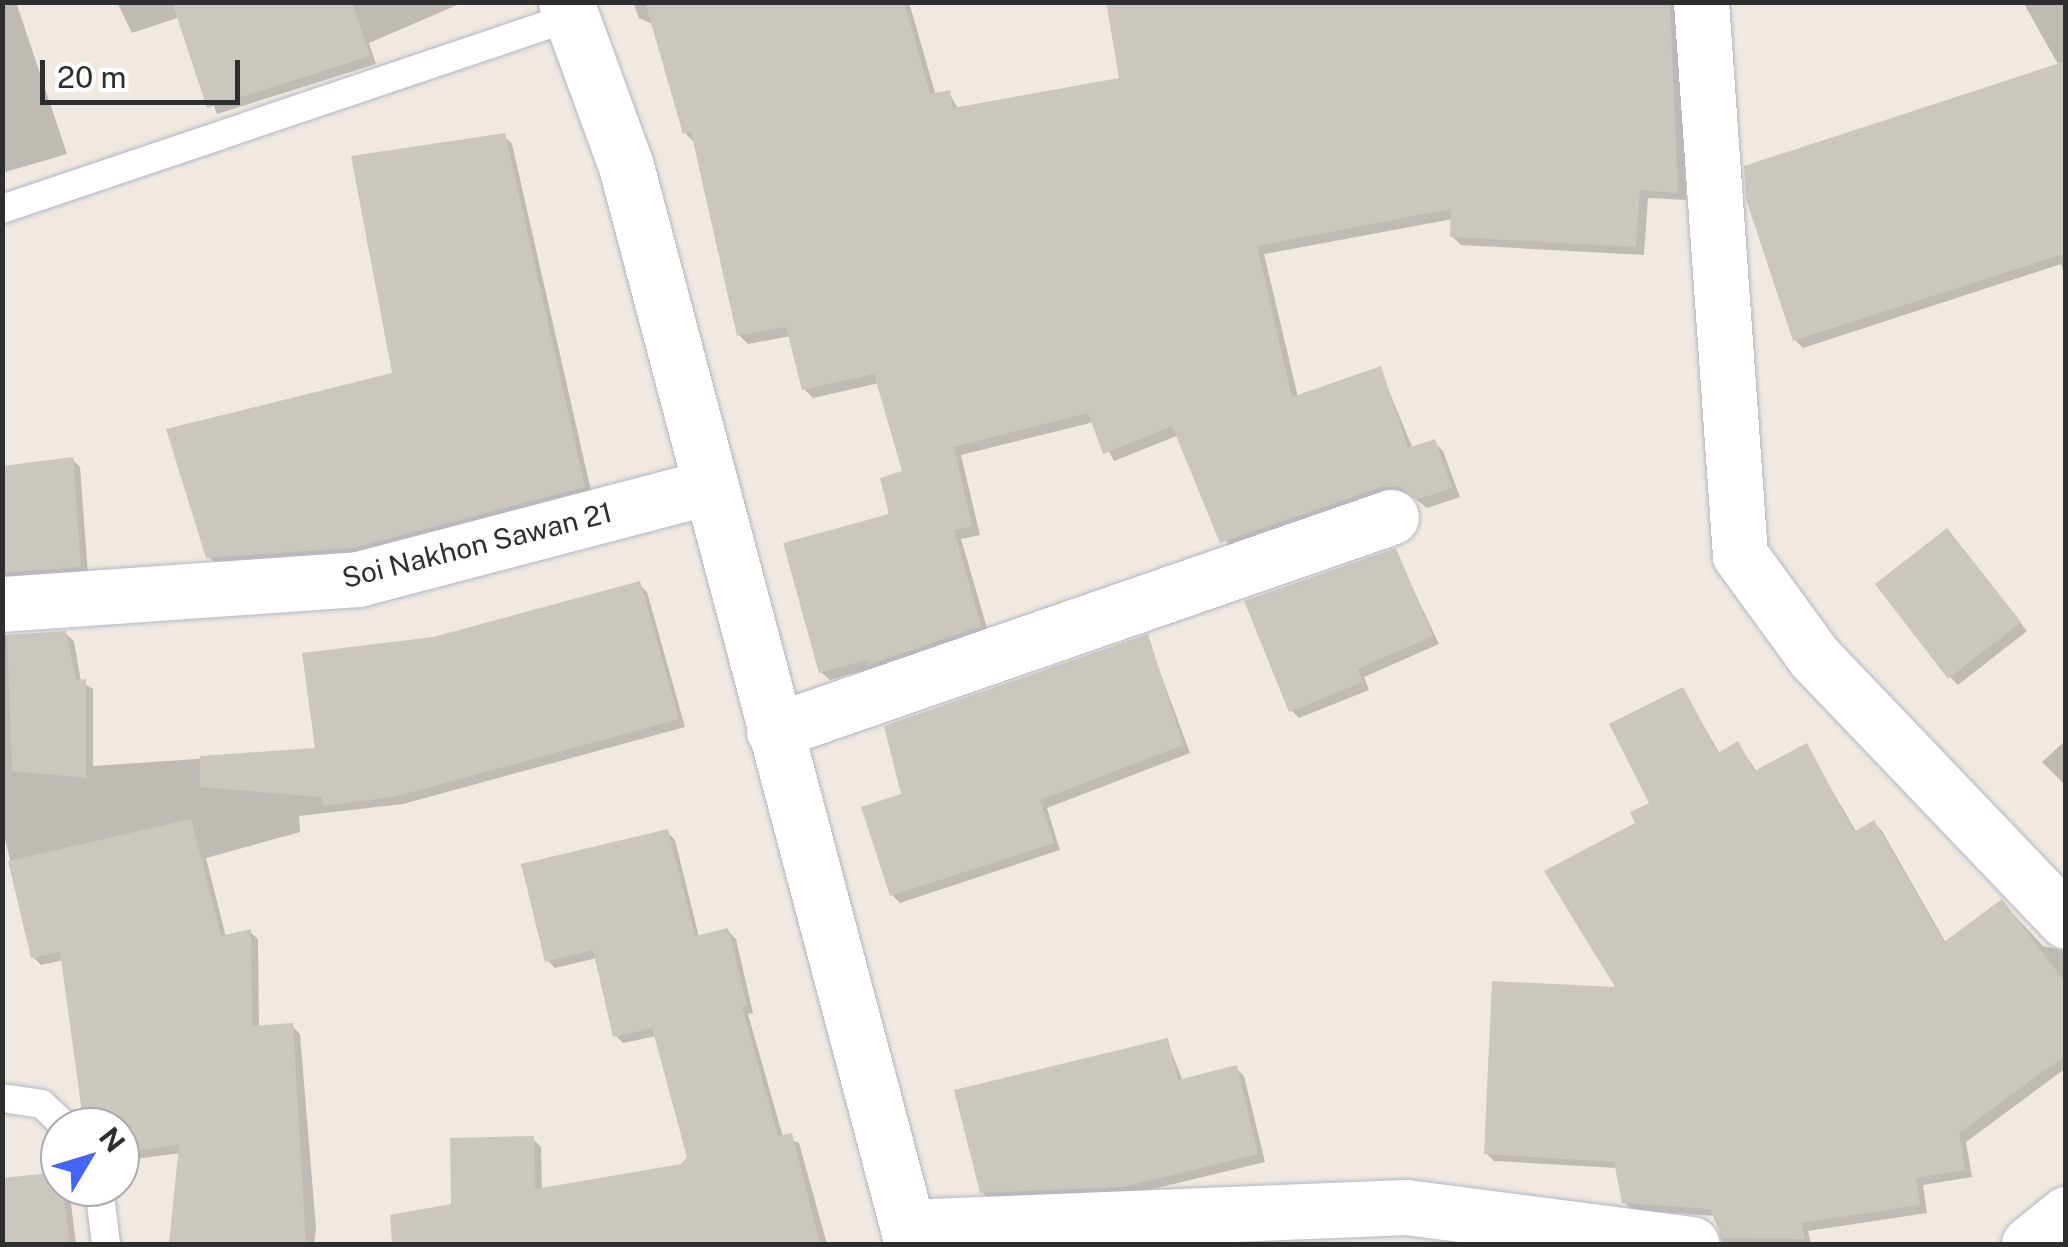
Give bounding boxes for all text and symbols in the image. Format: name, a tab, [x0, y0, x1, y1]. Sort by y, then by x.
scale bar	[45, 40, 245, 102]
text: 20 m	[57, 59, 126, 95]
street label: Soi Nakhon Sawan 21	[338, 495, 616, 595]
north arrow	[40, 1107, 140, 1207]
text: N	[93, 1121, 132, 1158]

